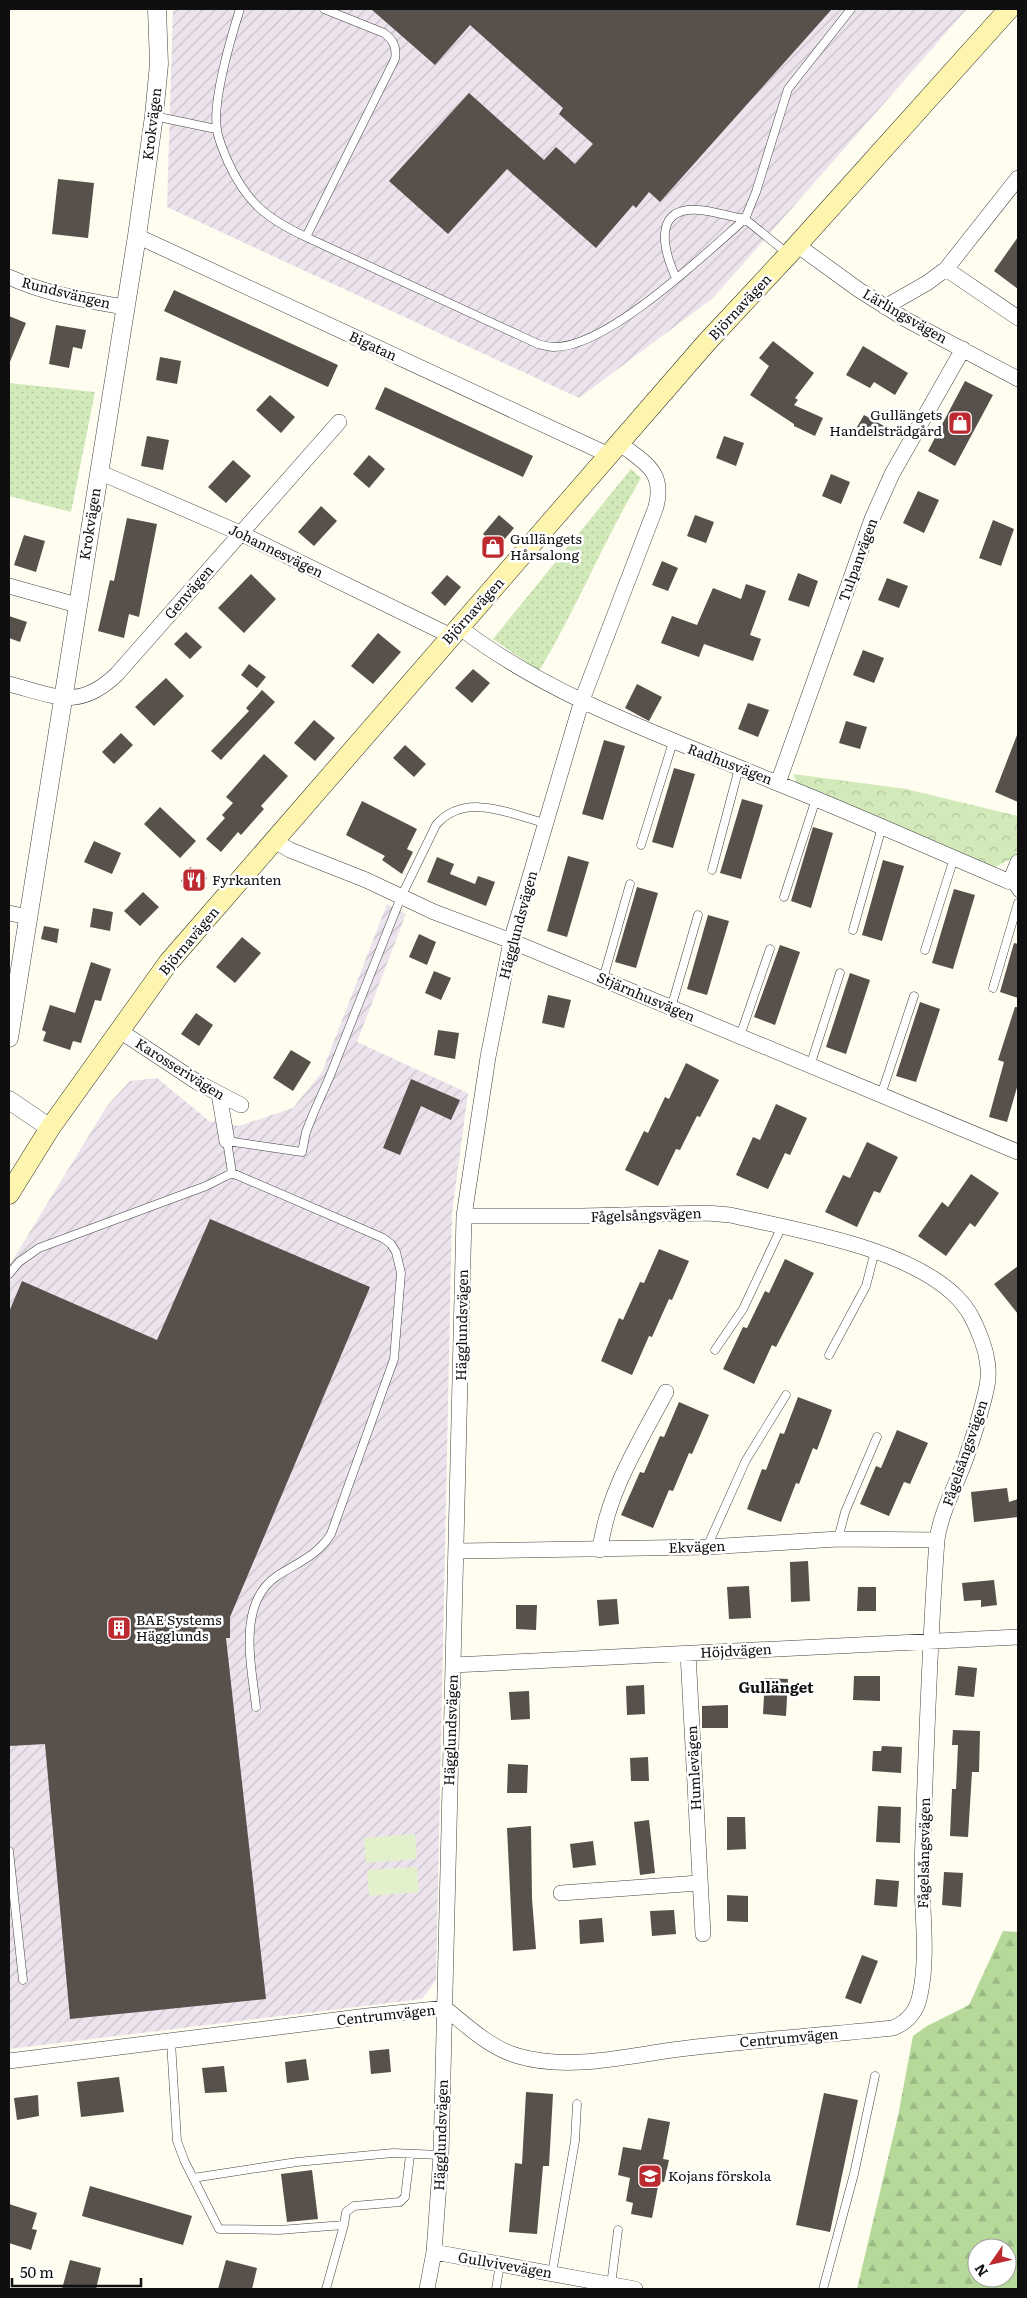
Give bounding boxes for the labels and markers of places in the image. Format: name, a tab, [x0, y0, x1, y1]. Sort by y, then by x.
place label: Gullängets Handelsträdgård	[829, 404, 942, 440]
shop icon: Gullängets Handelsträdgård	[947, 410, 973, 436]
place label: Gullängets Hårsalong	[510, 528, 582, 564]
shop icon: Gullängets Hårsalong	[480, 534, 506, 560]
restaurant icon: Fyrkanten	[181, 867, 207, 893]
place label: Fyrkanten	[212, 869, 282, 889]
place label: BAE Systems Hägglunds	[136, 1609, 222, 1645]
building icon: BAE Systems Hägglunds	[106, 1615, 132, 1641]
school or university icon: Kojans förskola	[637, 2163, 663, 2189]
place label: Kojans förskola	[668, 2165, 772, 2185]

